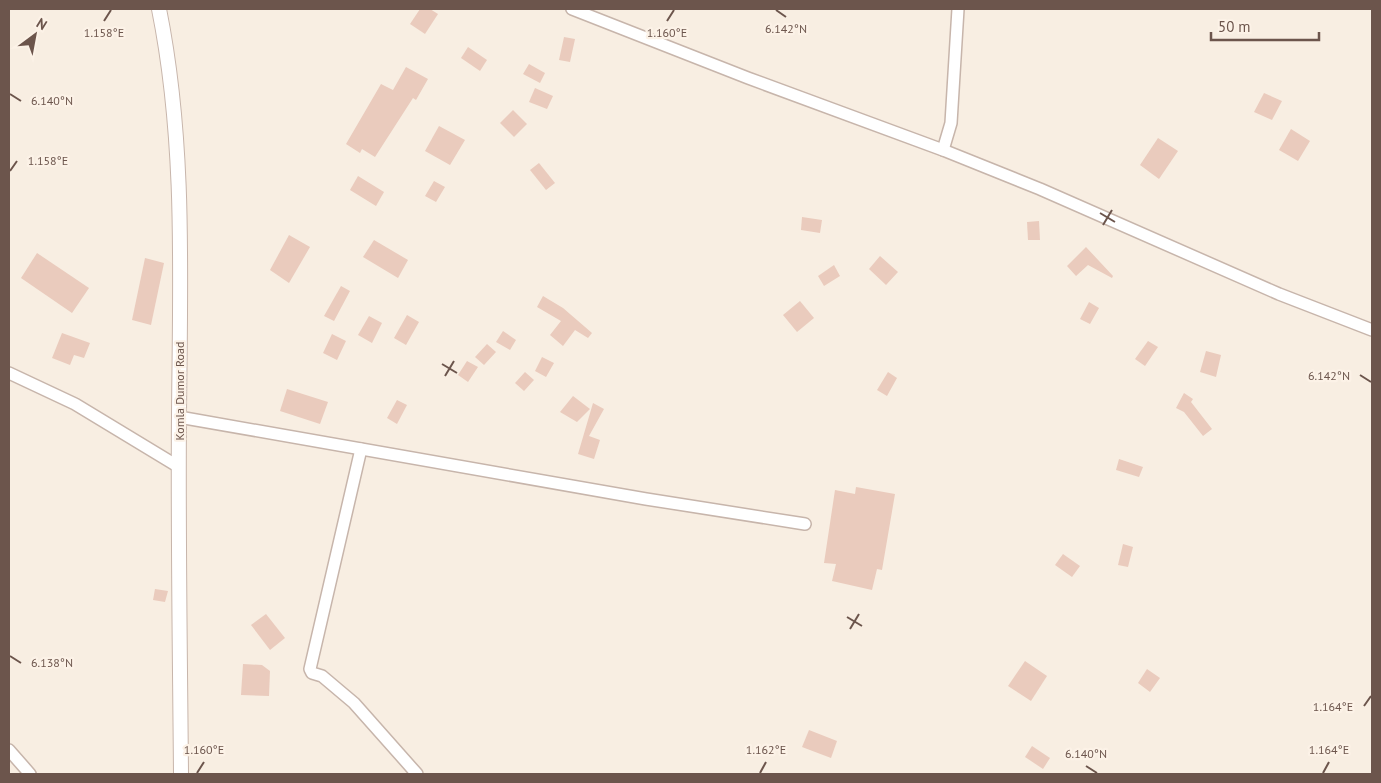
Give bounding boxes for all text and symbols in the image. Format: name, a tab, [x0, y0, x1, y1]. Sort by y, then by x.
north arrow	[10, 10, 60, 60]
scale bar	[1211, 10, 1318, 42]
text: N	[33, 14, 51, 34]
text: 50 m	[1218, 17, 1251, 36]
text: 6.142°N	[765, 21, 807, 36]
text: 1.158°E	[84, 25, 124, 40]
text: 1.160°E	[647, 25, 687, 40]
text: 6.140°N	[31, 93, 73, 108]
text: 1.158°E	[28, 153, 68, 168]
street label: Komla Dumor Road	[172, 342, 187, 440]
text: 6.142°N	[1308, 368, 1350, 383]
text: 6.138°N	[31, 655, 73, 670]
text: 1.164°E	[1313, 699, 1353, 714]
text: 1.160°E	[184, 742, 224, 757]
text: 1.162°E	[746, 742, 786, 757]
text: 1.164°E	[1309, 742, 1349, 757]
text: 6.140°N	[1065, 746, 1107, 761]

